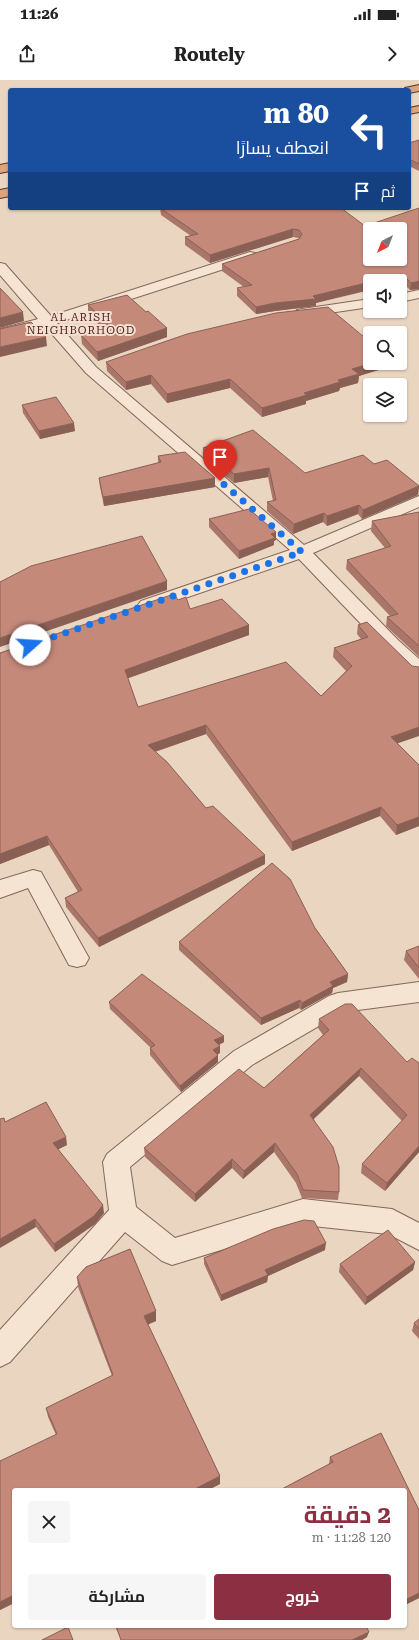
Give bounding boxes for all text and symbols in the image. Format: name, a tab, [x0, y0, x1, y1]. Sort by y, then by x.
text: 11:26	[20, 5, 58, 23]
icon: share	[16, 43, 38, 65]
icon: forward	[381, 43, 403, 65]
text: Routely	[174, 44, 245, 65]
text: 80 m	[264, 97, 329, 130]
icon: left	[343, 104, 395, 156]
text: انعطف يسارًا	[236, 137, 329, 158]
icon: arrive	[351, 180, 373, 202]
text: ثم	[381, 183, 395, 201]
north arrow	[363, 222, 407, 266]
map controls	[363, 222, 407, 422]
button: sound	[363, 274, 407, 318]
district label: AL ARISH NEIGHBORHOOD	[27, 311, 135, 337]
button: search	[363, 326, 407, 370]
button: layers	[363, 378, 407, 422]
pin	[203, 440, 237, 481]
icon: arrive	[209, 446, 231, 468]
position arrow	[9, 624, 51, 666]
button: close	[28, 1501, 70, 1543]
text: 2 دقيقة	[304, 1501, 391, 1529]
text: 120 m · 11:28	[312, 1530, 391, 1545]
button: مشاركة	[28, 1574, 206, 1620]
button: خروج	[214, 1574, 391, 1620]

